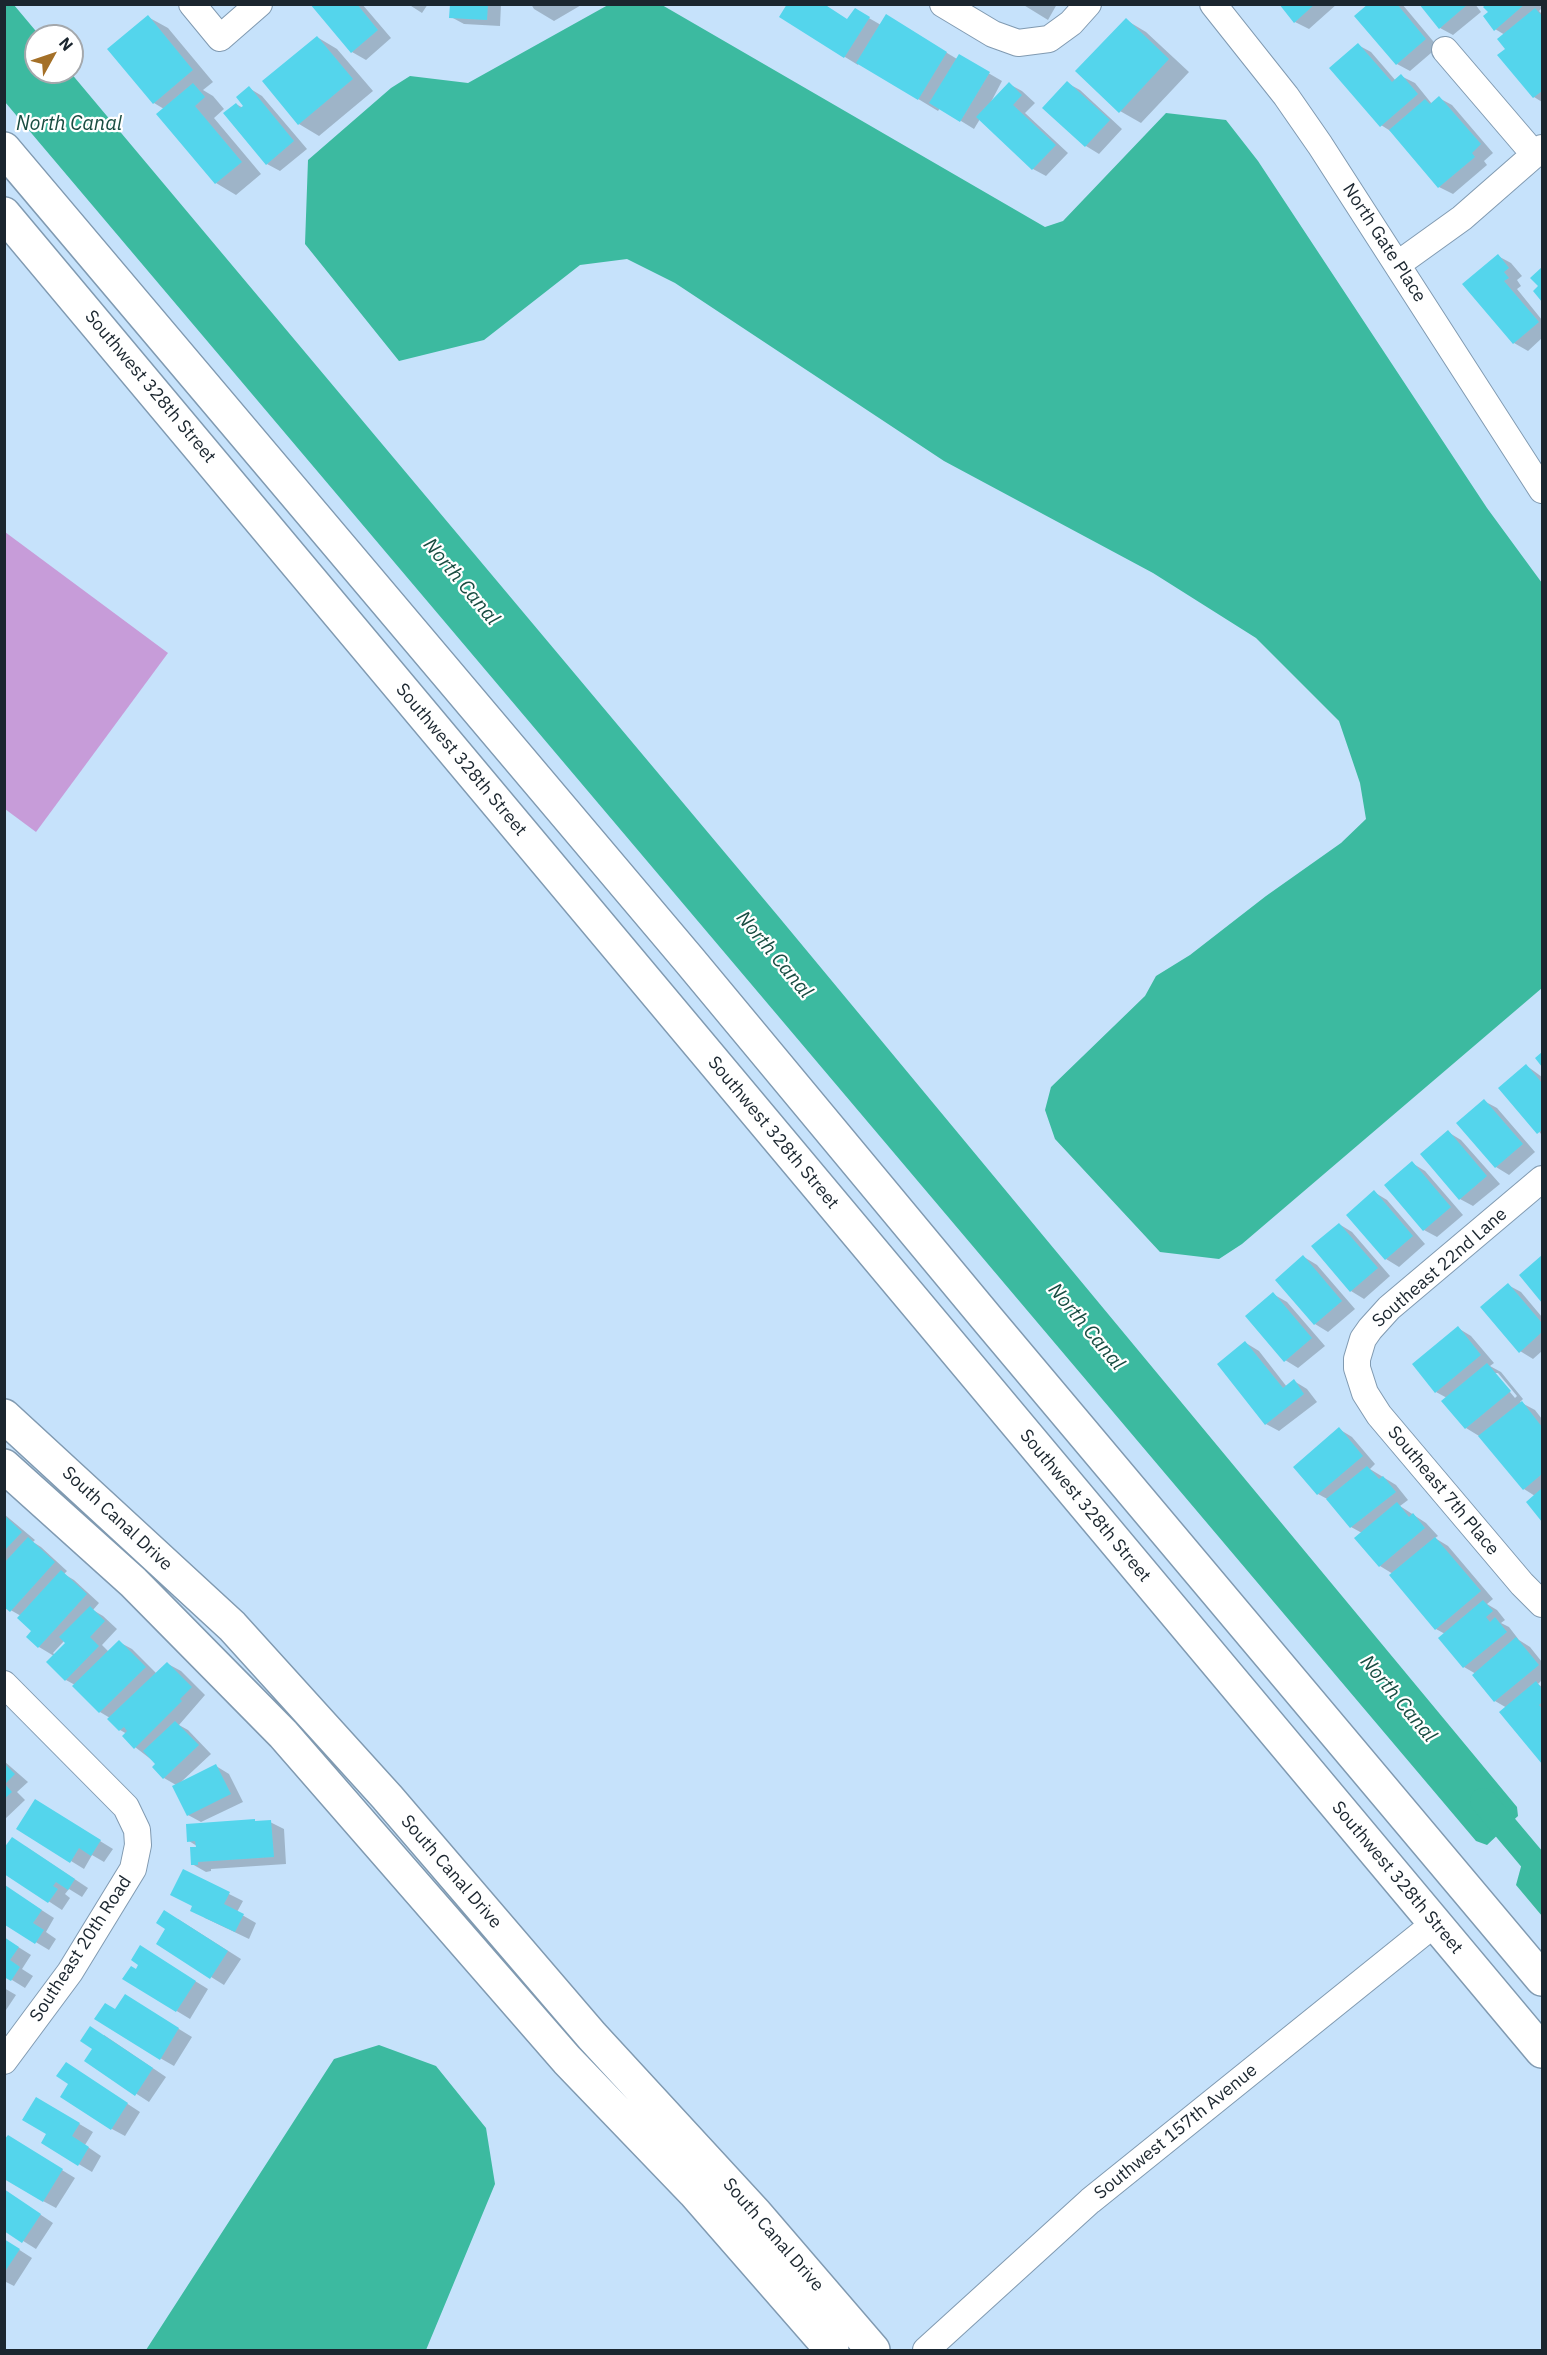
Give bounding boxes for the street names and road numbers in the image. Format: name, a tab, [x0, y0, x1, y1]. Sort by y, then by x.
street label: North Gate Place	[1338, 180, 1430, 306]
street label: Southwest 328th Street	[80, 306, 220, 468]
street label: Southwest 328th Street	[391, 679, 531, 841]
street label: Southwest 328th Street	[703, 1052, 843, 1214]
street label: Southeast 22nd Lane	[1368, 1204, 1512, 1332]
street label: Southeast 7th Place	[1383, 1422, 1503, 1560]
street label: Southwest 328th Street	[1015, 1425, 1155, 1587]
street label: South Canal Drive	[57, 1462, 177, 1576]
street label: Southwest 328th Street	[1327, 1797, 1467, 1959]
street label: South Canal Drive	[396, 1811, 506, 1933]
street label: Southeast 20th Road	[26, 1872, 136, 2026]
street label: Southwest 157th Avenue	[1090, 2060, 1262, 2204]
street label: South Canal Drive	[718, 2174, 828, 2296]

